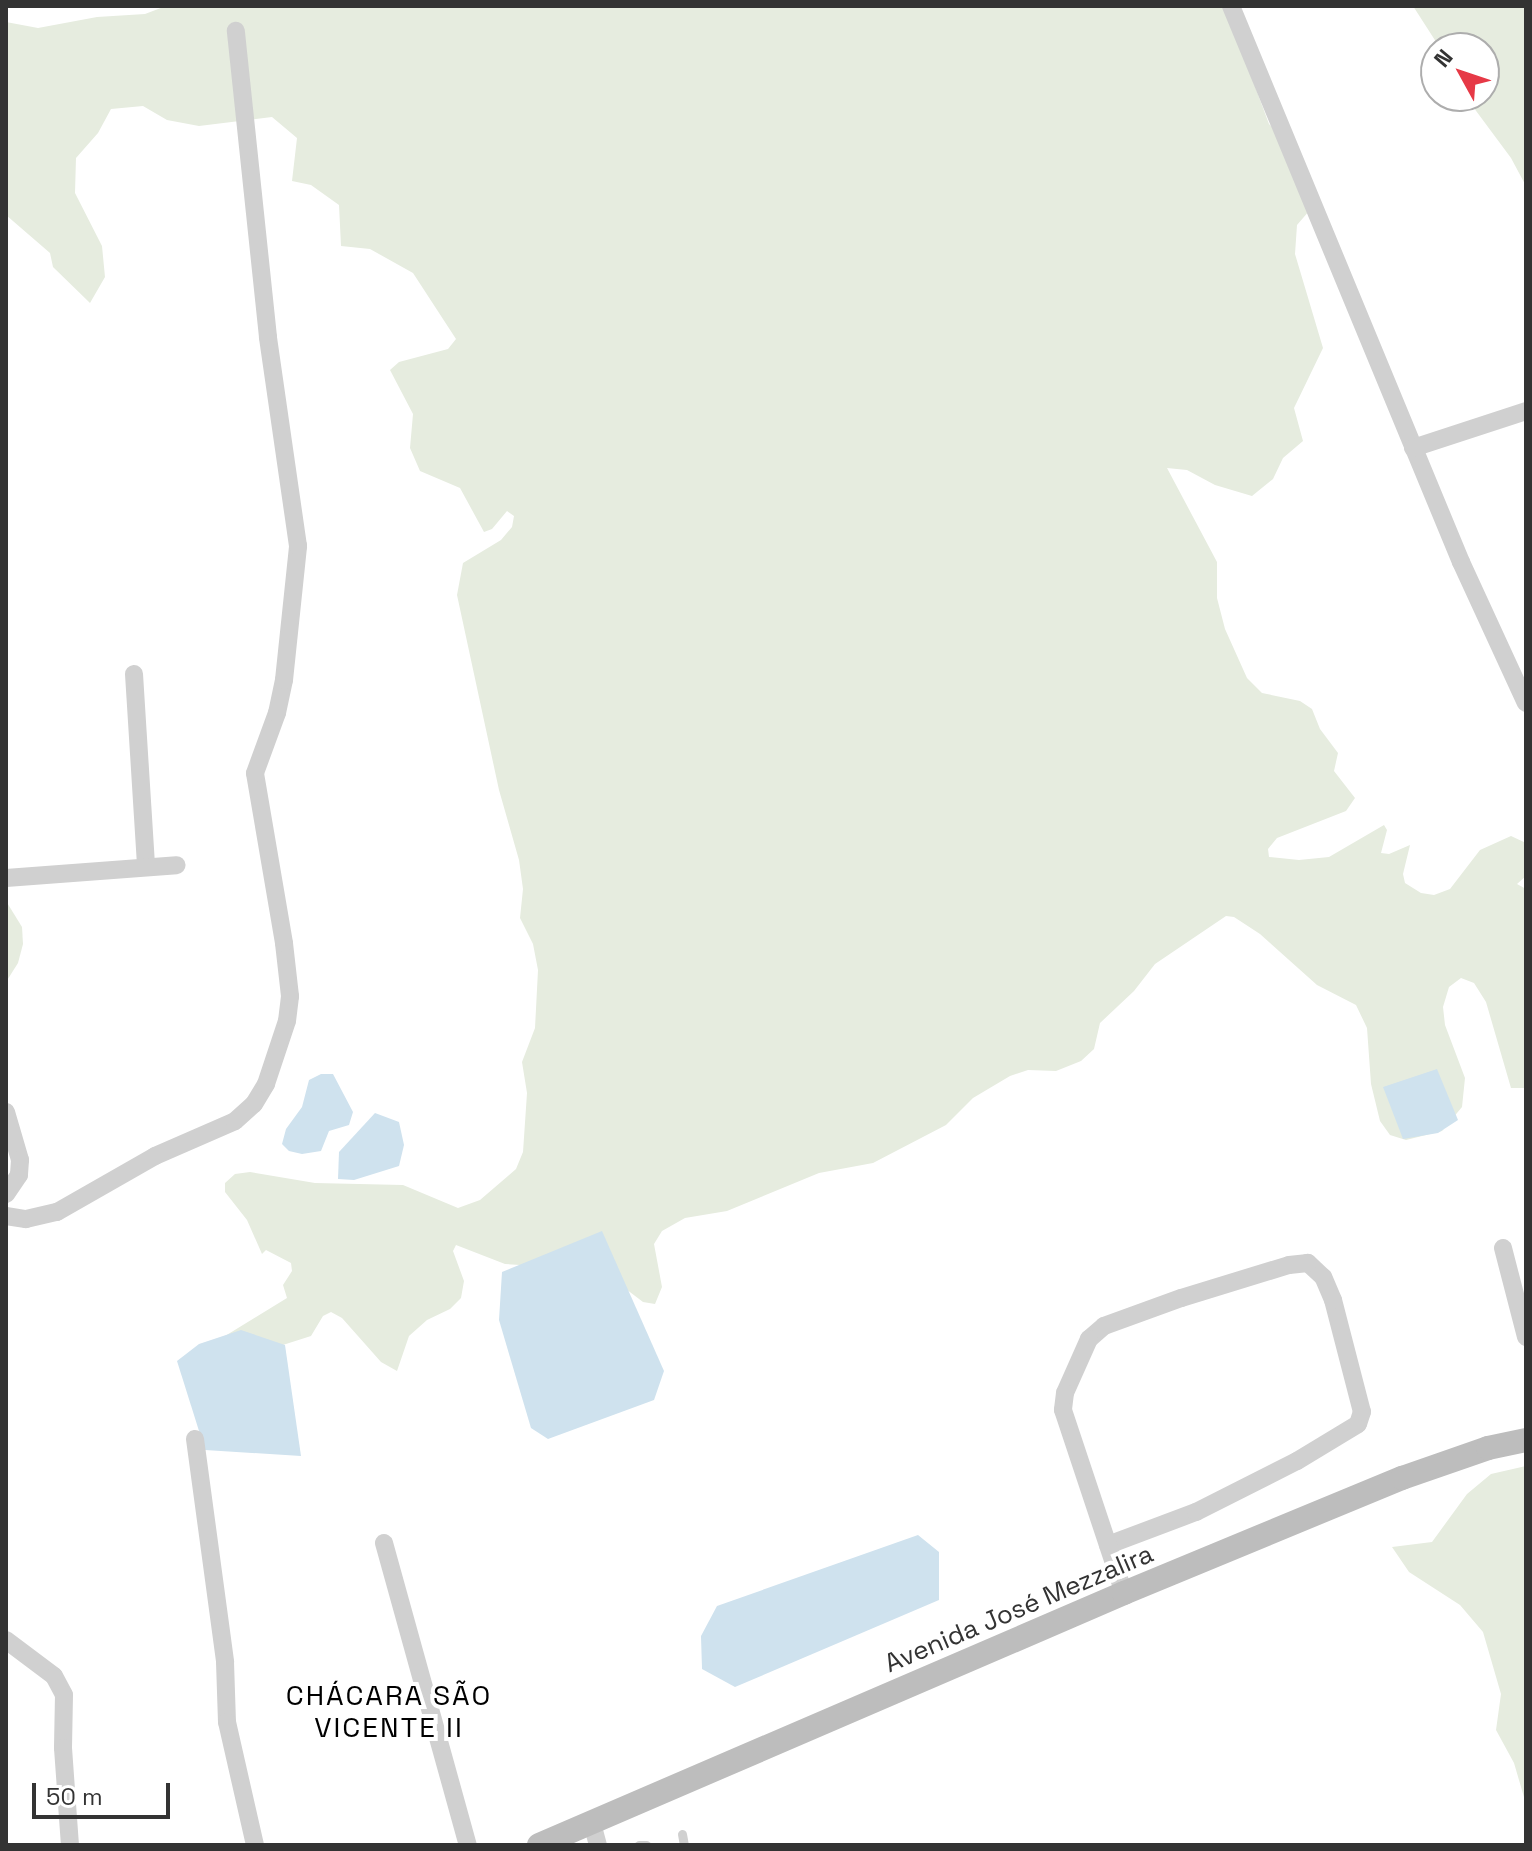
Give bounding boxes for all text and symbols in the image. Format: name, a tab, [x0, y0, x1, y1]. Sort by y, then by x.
north arrow	[1420, 32, 1500, 112]
text: N	[1428, 43, 1459, 73]
street label: Avenida José Mezzalira	[880, 1538, 1158, 1680]
district label: CHÁCARA SÃO VICENTE II	[286, 1678, 492, 1744]
scale bar	[36, 1767, 174, 1817]
text: 50 m	[46, 1781, 103, 1812]

